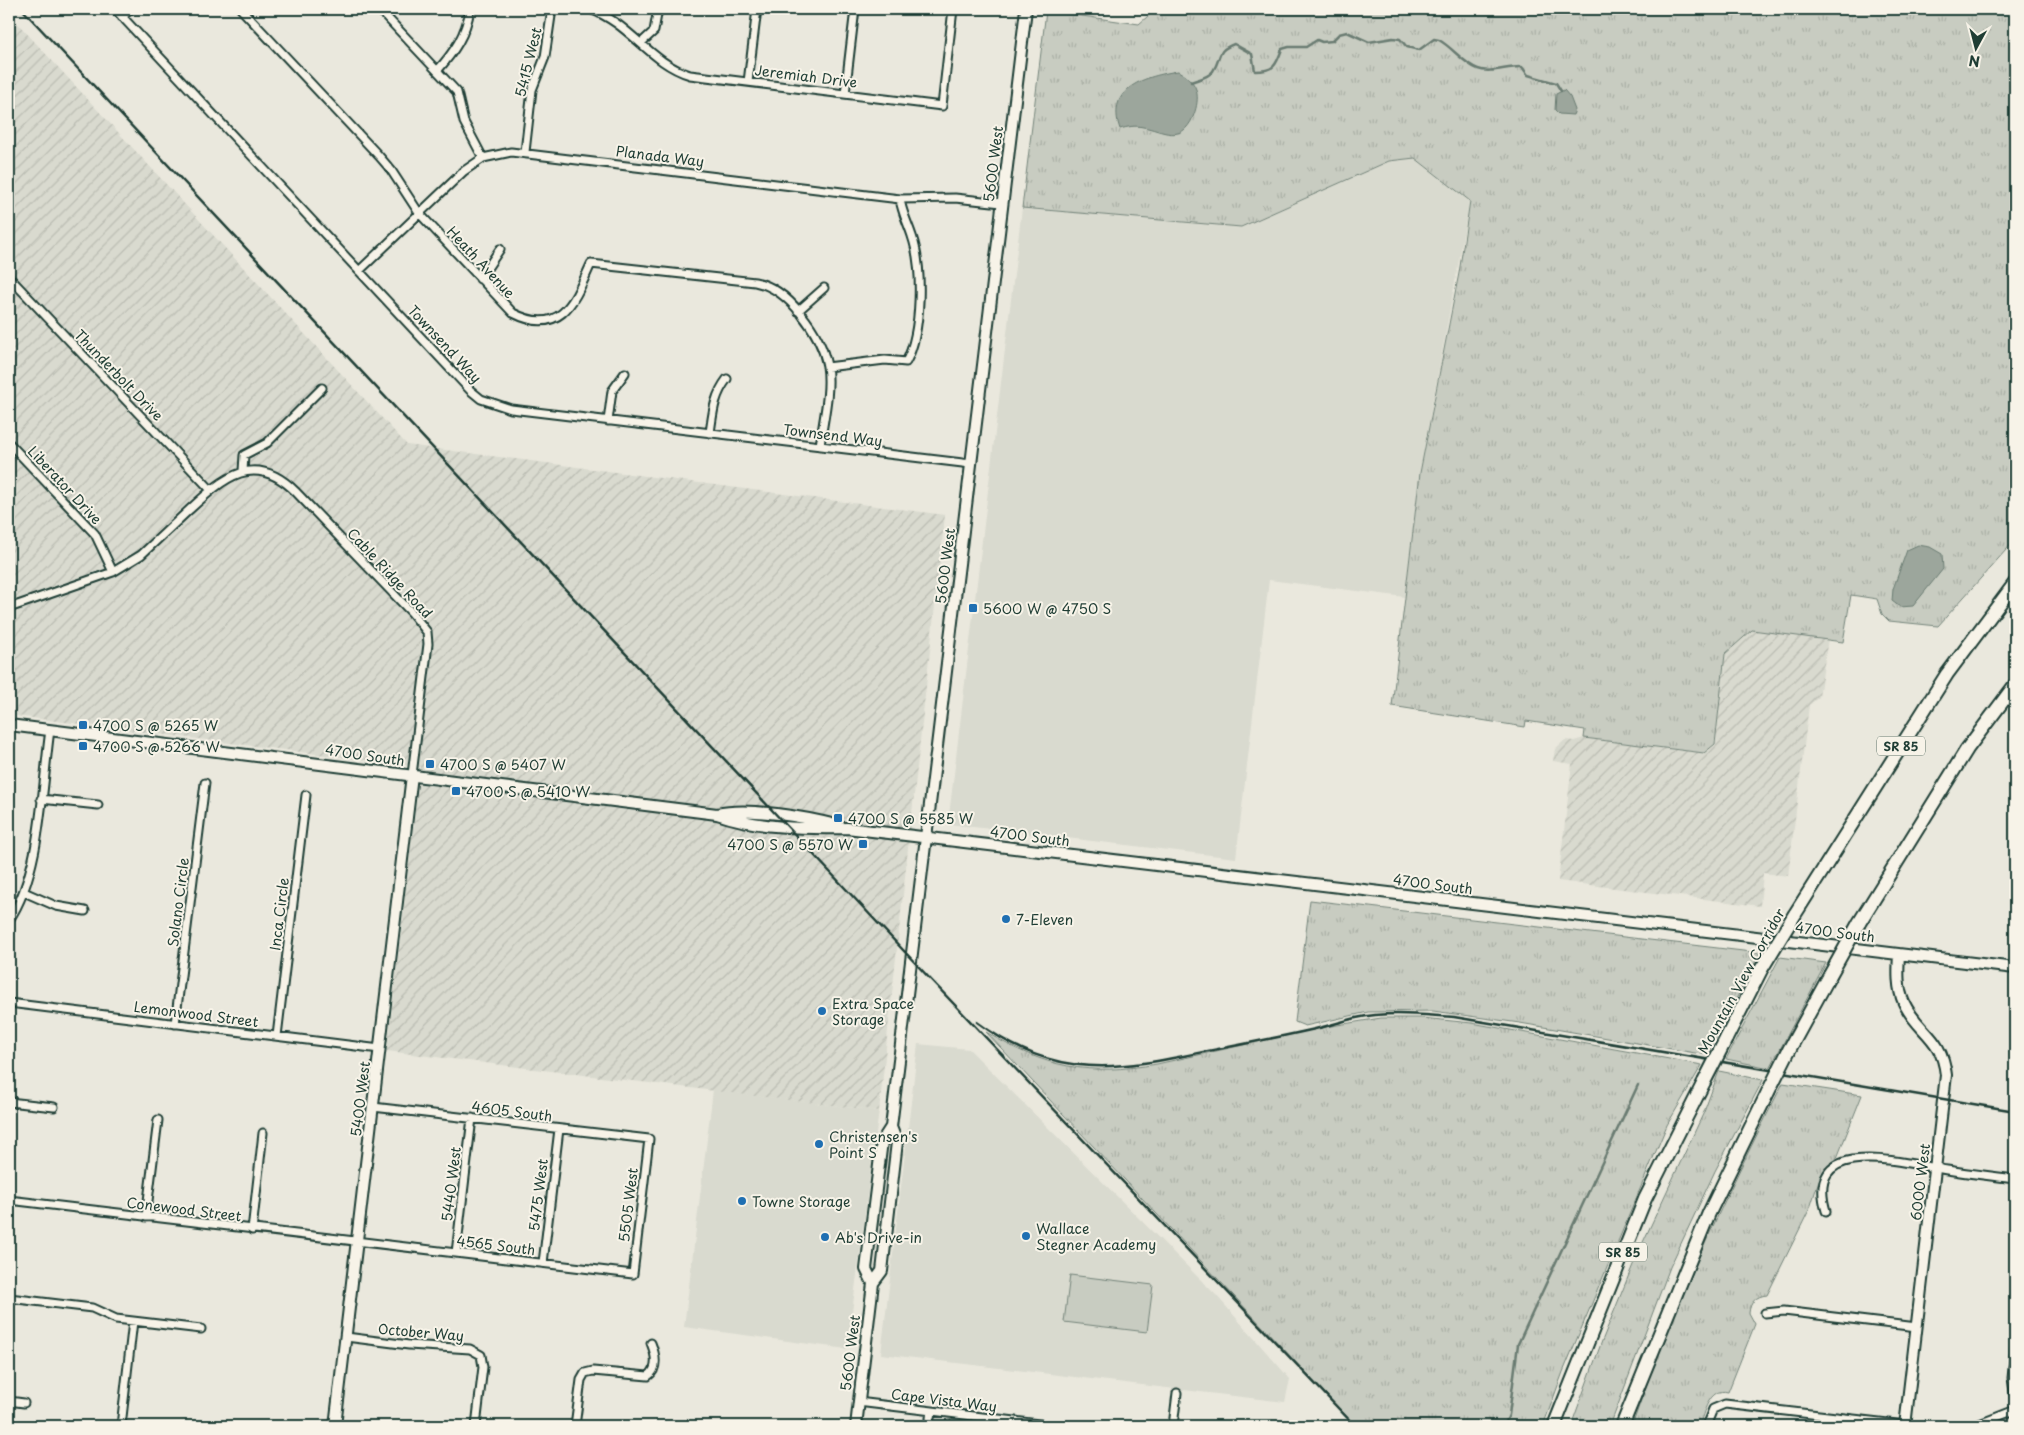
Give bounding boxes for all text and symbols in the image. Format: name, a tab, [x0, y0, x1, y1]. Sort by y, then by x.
north arrow	[1952, 22, 2002, 72]
street label: 5415 West	[509, 24, 547, 99]
text: N	[1968, 50, 1981, 72]
street label: Jeremiah Drive	[754, 59, 859, 93]
street label: 5600 West	[978, 124, 1008, 203]
street label: Planada Way	[615, 140, 705, 172]
street label: Heath Avenue	[442, 221, 520, 303]
street label: Townsend Way	[403, 300, 487, 388]
street label: Thunderbolt Drive	[70, 325, 168, 425]
street label: Townsend Way	[782, 419, 884, 451]
street label: Liberator Drive	[23, 441, 107, 529]
street label: Cable Ridge Road	[343, 523, 437, 623]
street label: 5600 West	[930, 526, 960, 605]
place label: 5600 W @ 4750 S	[983, 598, 1111, 619]
marker: 5600 W @ 4750 S	[967, 602, 979, 614]
place label: 4700 S @ 5265 W	[93, 715, 219, 736]
marker: 4700 S @ 5265 W	[77, 719, 89, 731]
place label: 4700 S @ 5266 W	[93, 736, 220, 757]
road number: SR 85	[1877, 736, 1925, 756]
street label: 4700 South	[324, 739, 406, 771]
marker: 4700 S @ 5266 W	[77, 740, 89, 752]
place label: 4700 S @ 5407 W	[440, 754, 566, 775]
marker: 4700 S @ 5407 W	[424, 758, 436, 770]
place label: 4700 S @ 5410 W	[466, 781, 590, 802]
marker: 4700 S @ 5410 W	[450, 785, 462, 797]
place label: 4700 S @ 5585 W	[848, 808, 974, 829]
marker: 4700 S @ 5585 W	[832, 812, 844, 824]
street label: 4700 South	[989, 821, 1071, 851]
place label: 4700 S @ 5570 W	[727, 834, 853, 855]
marker: 4700 S @ 5570 W	[857, 838, 869, 850]
street label: Solano Circle	[162, 856, 194, 948]
street label: 4700 South	[1392, 869, 1474, 899]
street label: Inca Circle	[264, 876, 294, 952]
street label: Mountain View Corridor	[1692, 904, 1790, 1058]
place label: 7-Eleven	[1016, 909, 1073, 930]
marker: 7-Eleven	[1000, 913, 1012, 925]
street label: 4700 South	[1794, 917, 1876, 947]
place label: Extra Space Storage	[832, 993, 915, 1030]
street label: Lemonwood Street	[133, 996, 260, 1032]
marker: Extra Space Storage	[816, 1005, 828, 1017]
street label: 5400 West	[345, 1060, 375, 1138]
street label: 4605 South	[470, 1096, 554, 1126]
place label: Christensen's Point S	[829, 1126, 917, 1163]
marker: Christensen's Point S	[813, 1138, 825, 1150]
street label: 6000 West	[1905, 1142, 1935, 1222]
street label: 5440 West	[436, 1145, 466, 1223]
street label: 5475 West	[523, 1157, 553, 1232]
street label: 5505 West	[613, 1166, 643, 1243]
place label: Towne Storage	[752, 1191, 850, 1212]
street label: Conewood Street	[125, 1192, 243, 1227]
marker: Towne Storage	[736, 1195, 748, 1207]
place label: Wallace Stegner Academy	[1036, 1218, 1156, 1255]
place label: Ab's Drive-in	[835, 1227, 922, 1248]
street label: 4565 South	[455, 1230, 537, 1260]
marker: Wallace Stegner Academy	[1020, 1230, 1032, 1242]
marker: Ab's Drive-in	[819, 1231, 831, 1243]
road number: SR 85	[1599, 1242, 1647, 1262]
street label: 5600 West	[835, 1313, 865, 1392]
street label: October Way	[377, 1318, 465, 1346]
street label: Cape Vista Way	[890, 1383, 998, 1417]

